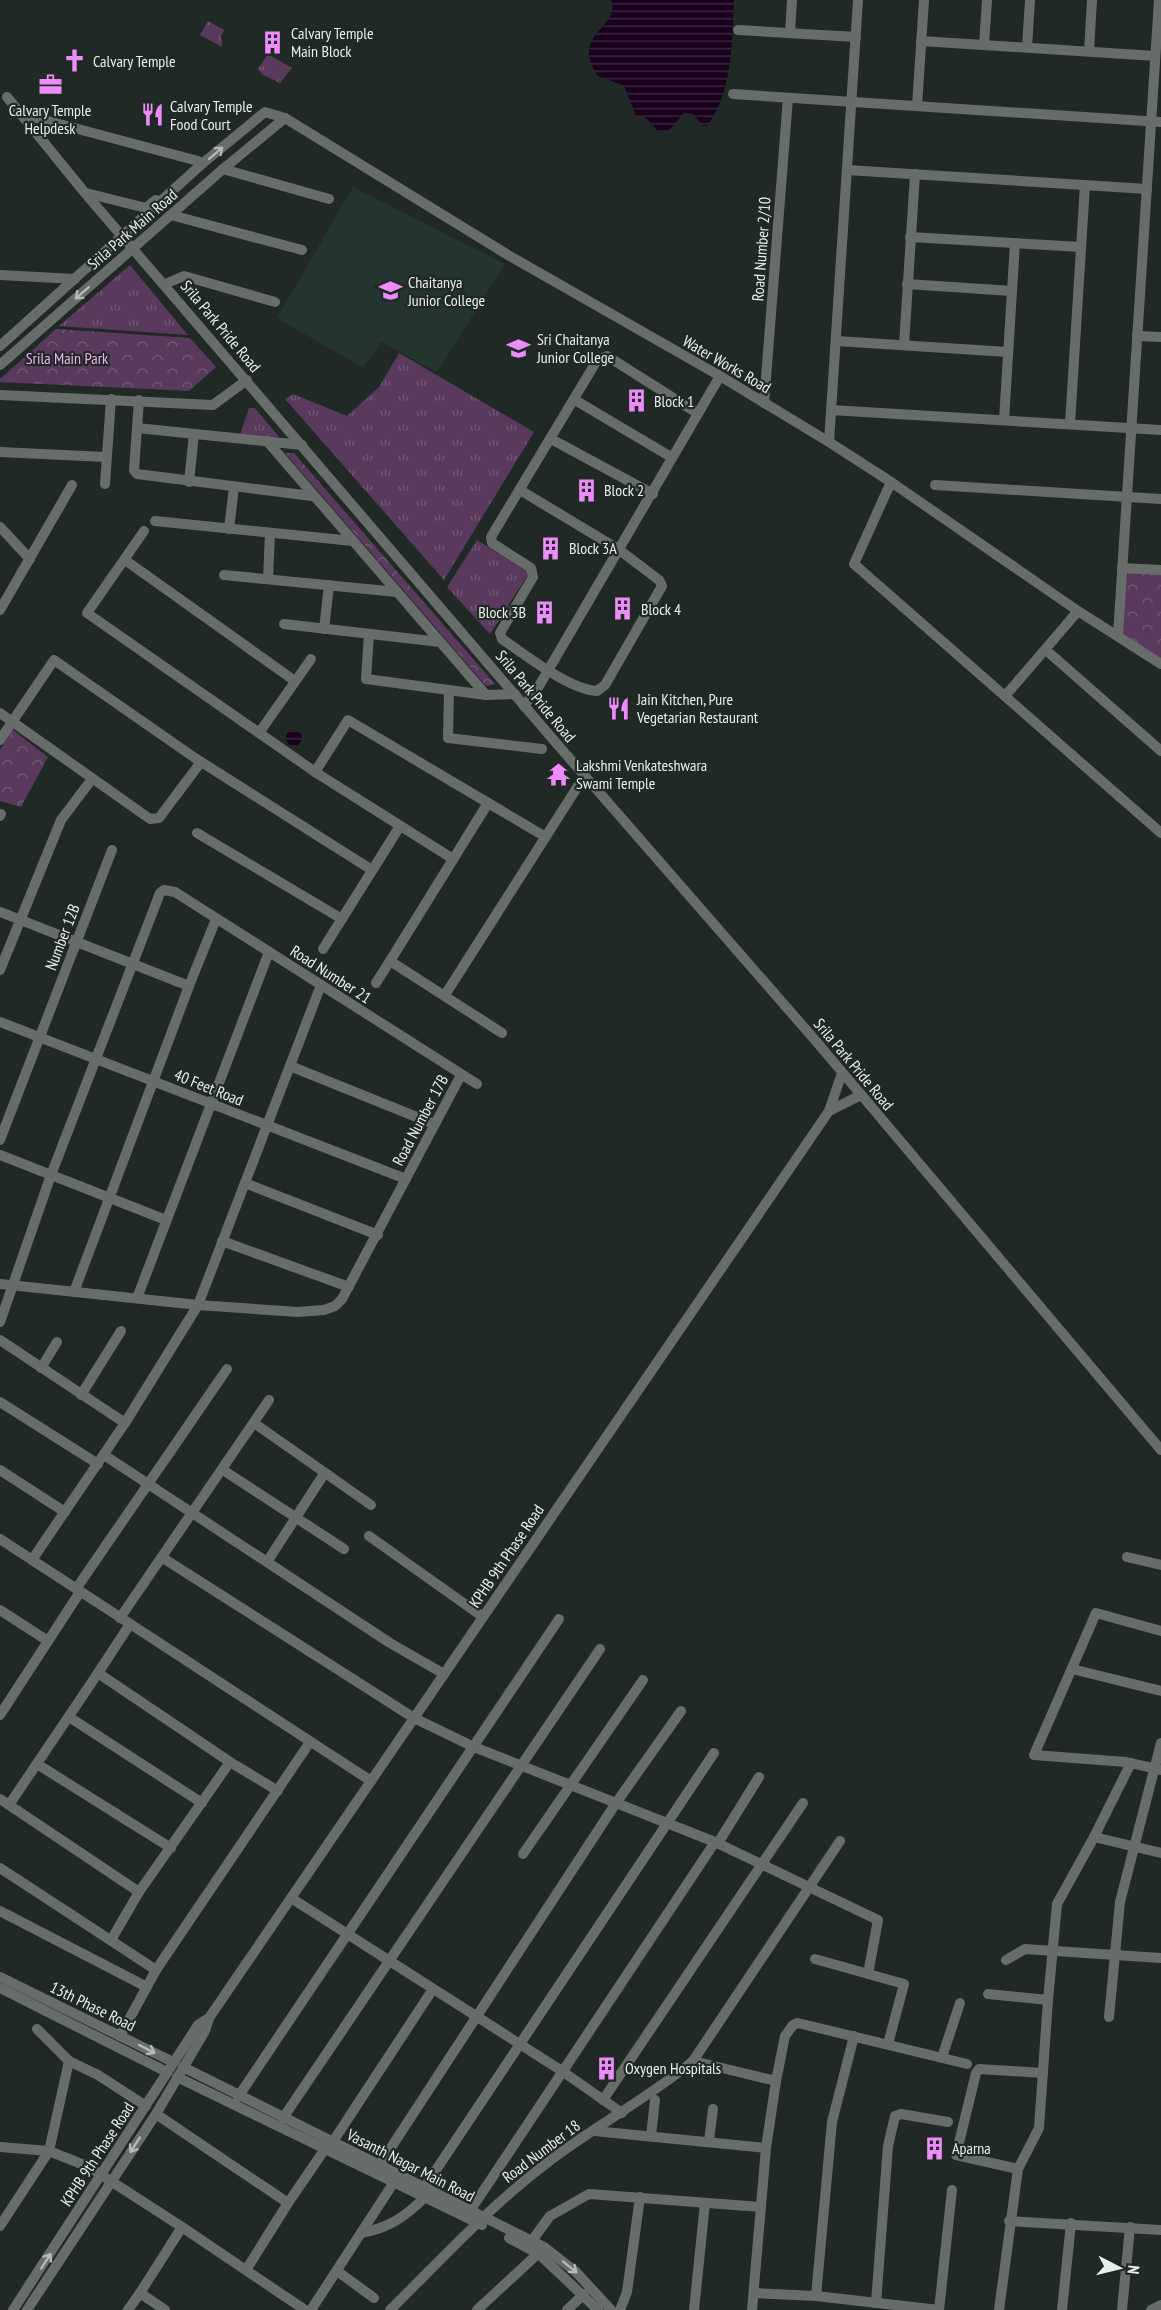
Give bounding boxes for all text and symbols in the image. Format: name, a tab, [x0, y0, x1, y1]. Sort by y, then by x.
place label: Calvary Temple Main Block	[291, 23, 374, 61]
building icon: Calvary Temple Main Block	[260, 29, 286, 55]
church icon: Calvary Temple	[62, 48, 88, 74]
place label: Calvary Temple	[93, 51, 176, 71]
office icon: Calvary Temple Helpdesk	[37, 72, 63, 98]
place label: Calvary Temple Food Court	[170, 96, 253, 134]
place label: Calvary Temple Helpdesk	[9, 100, 91, 138]
restaurant icon: Calvary Temple Food Court	[139, 102, 165, 128]
one-way arrow	[208, 146, 223, 160]
street label: Srila Park Main Road	[83, 184, 181, 274]
street label: Road Number 2/10	[747, 196, 775, 302]
place label: Chaitanya Junior College	[407, 272, 485, 310]
street label: Srila Park Pride Road	[177, 276, 265, 376]
school or university icon: Chaitanya Junior College	[377, 278, 403, 304]
one-way arrow	[75, 286, 90, 300]
place label: Sri Chaitanya Junior College	[536, 329, 614, 367]
street label: Water Works Road	[679, 331, 775, 397]
school or university icon: Sri Chaitanya Junior College	[506, 335, 532, 361]
park label: Srila Main Park	[26, 348, 109, 368]
building icon: Block 1	[623, 388, 649, 414]
place label: Block 1	[654, 391, 694, 411]
building icon: Block 2	[573, 477, 599, 503]
place label: Block 2	[604, 480, 644, 500]
building icon: Block 3A	[538, 535, 564, 561]
place label: Block 3A	[569, 538, 617, 558]
building icon: Block 4	[610, 596, 636, 622]
building icon: Block 3B	[531, 599, 557, 625]
place label: Block 4	[641, 599, 681, 619]
place label: Block 3B	[478, 602, 526, 622]
street label: Srila Park Pride Road	[492, 646, 580, 746]
place label: Jain Kitchen, Pure Vegetarian Restaurant	[636, 689, 759, 727]
restaurant icon: Jain Kitchen, Pure Vegetarian Restaurant	[606, 695, 632, 721]
place label: Lakshmi Venkateshwara Swami Temple	[576, 755, 707, 793]
temple icon: Lakshmi Venkateshwara Swami Temple	[545, 761, 571, 787]
street label: Number 12B	[40, 901, 84, 973]
street label: Road Number 21	[287, 940, 375, 1008]
street label: Srila Park Pride Road	[810, 1014, 898, 1114]
street label: 40 Feet Road	[172, 1064, 246, 1110]
street label: Road Number 17B	[388, 1071, 452, 1169]
street label: KPHB 9th Phase Road	[464, 1501, 548, 1611]
street label: 13th Phase Road	[47, 1977, 139, 2035]
one-way arrow	[138, 2043, 155, 2055]
building icon: Oxygen Hospitals	[594, 2055, 620, 2081]
place label: Oxygen Hospitals	[625, 2058, 721, 2078]
street label: KPHB 9th Phase Road	[56, 2098, 138, 2210]
street label: Road Number 18	[498, 2115, 584, 2187]
street label: Vasanth Nagar Main Road	[343, 2124, 478, 2206]
building icon: Aparna	[921, 2135, 947, 2161]
one-way arrow	[129, 2136, 141, 2153]
place label: Aparna	[952, 2138, 991, 2158]
north arrow	[1089, 2238, 1149, 2298]
one-way arrow	[40, 2253, 52, 2270]
one-way arrow	[562, 2261, 578, 2274]
text: N	[1123, 2264, 1144, 2275]

